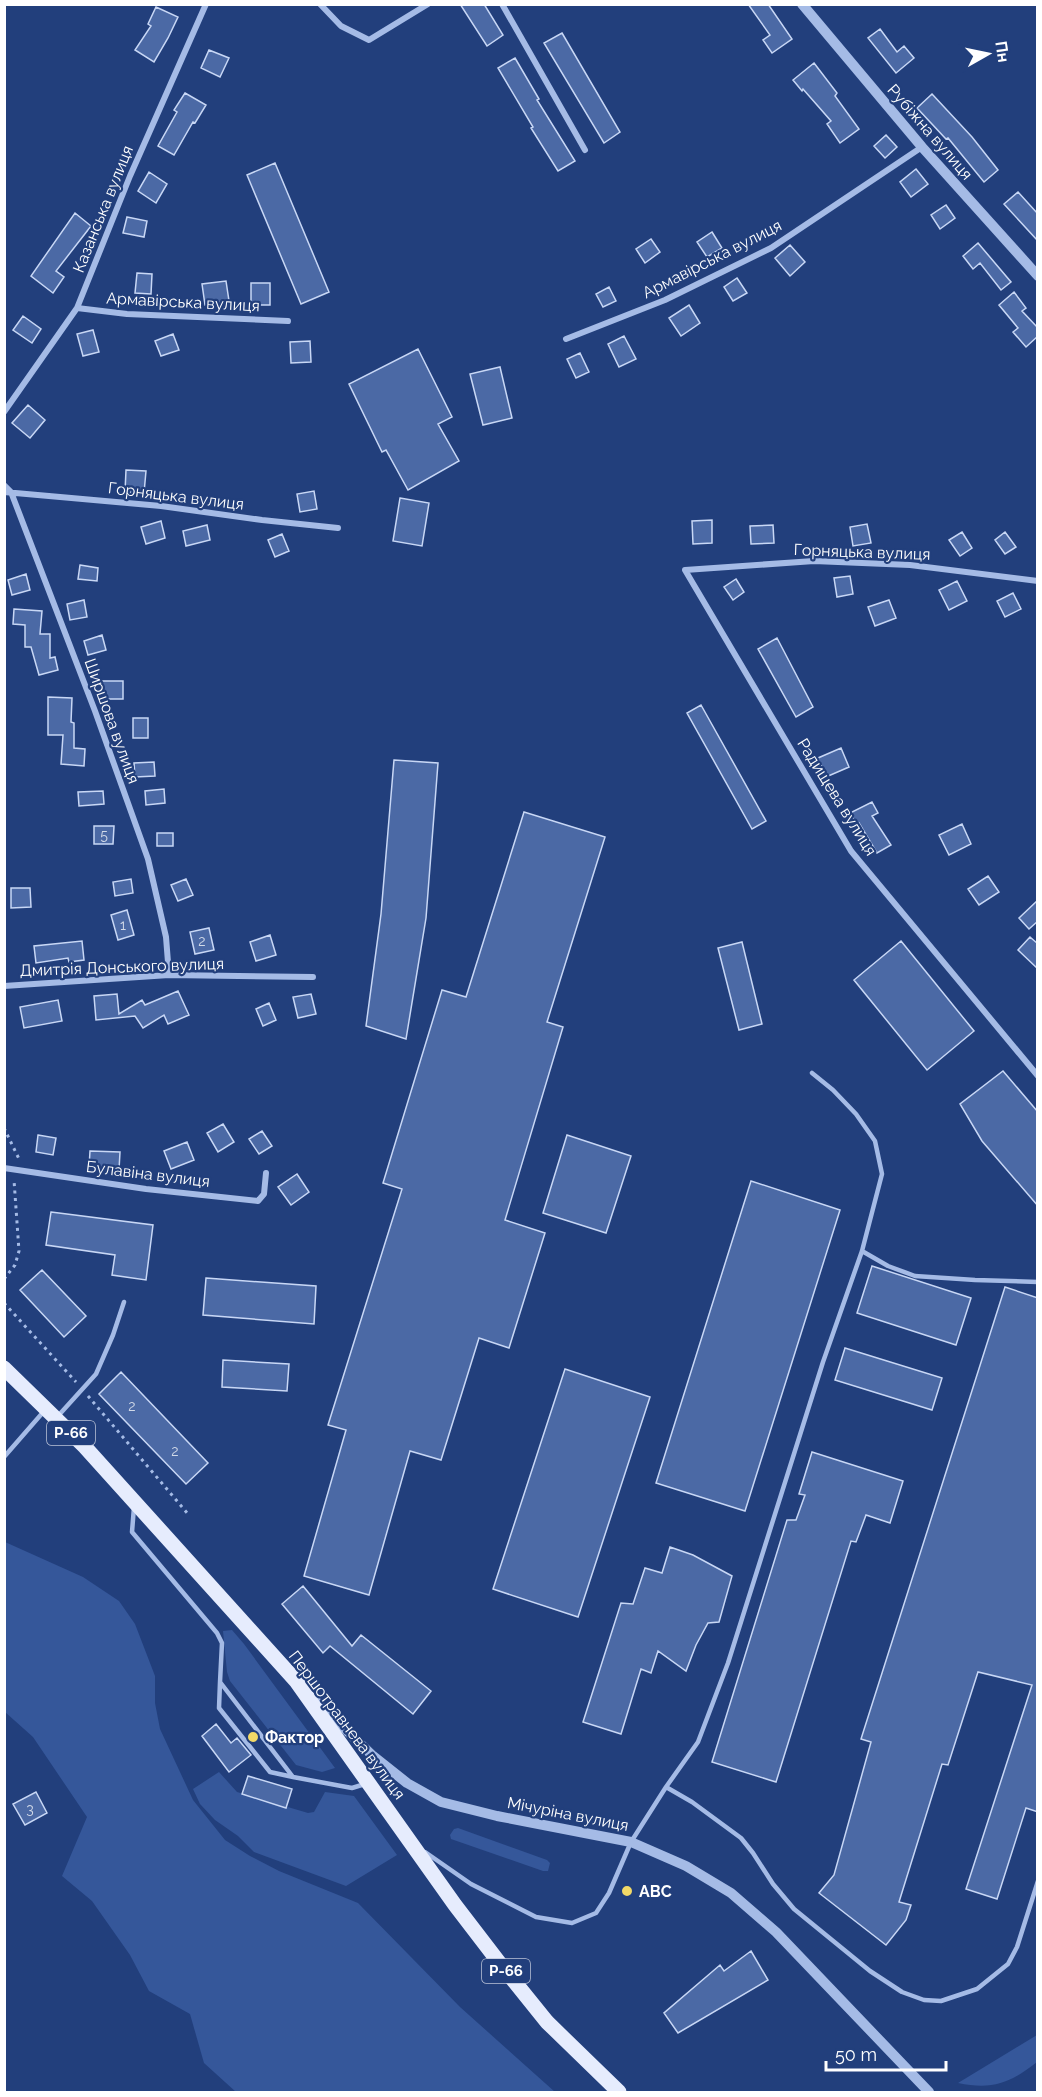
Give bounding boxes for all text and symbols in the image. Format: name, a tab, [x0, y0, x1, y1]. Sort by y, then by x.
north arrow	[958, 24, 1018, 84]
text: Пн	[991, 40, 1013, 64]
street label: Рубіжна вулиця	[883, 80, 977, 184]
street label: Казанська вулиця	[69, 143, 137, 275]
street label: Армавірська вулиця	[639, 216, 785, 302]
street label: Армавірська вулиця	[106, 288, 260, 316]
street label: Горняцька вулиця	[107, 478, 245, 514]
street label: Горняцька вулиця	[793, 540, 931, 564]
street label: Ширшова вулиця	[81, 656, 143, 786]
street label: Радищева вулиця	[793, 735, 881, 859]
house number: 5	[100, 827, 108, 843]
house number: 1	[120, 917, 126, 933]
house number: 2	[198, 933, 206, 949]
street label: Дмитрія Донського вулиця	[20, 954, 224, 980]
street label: Булавіна вулиця	[85, 1157, 211, 1191]
house number: 2	[128, 1398, 136, 1414]
road number: Р-66	[47, 1421, 95, 1445]
house number: 2	[171, 1443, 179, 1459]
street label: Першотравнева вулиця	[285, 1647, 409, 1803]
place label: Фактор	[265, 1728, 324, 1747]
marker: Фактор	[246, 1730, 260, 1744]
street label: Мічуріна вулиця	[506, 1793, 630, 1835]
house number: 3	[26, 1801, 34, 1817]
place label: ABC	[639, 1882, 672, 1901]
marker: ABC	[620, 1884, 634, 1898]
road number: Р-66	[482, 1959, 530, 1983]
scale bar	[826, 2034, 946, 2072]
text: 50 m	[835, 2044, 877, 2065]

